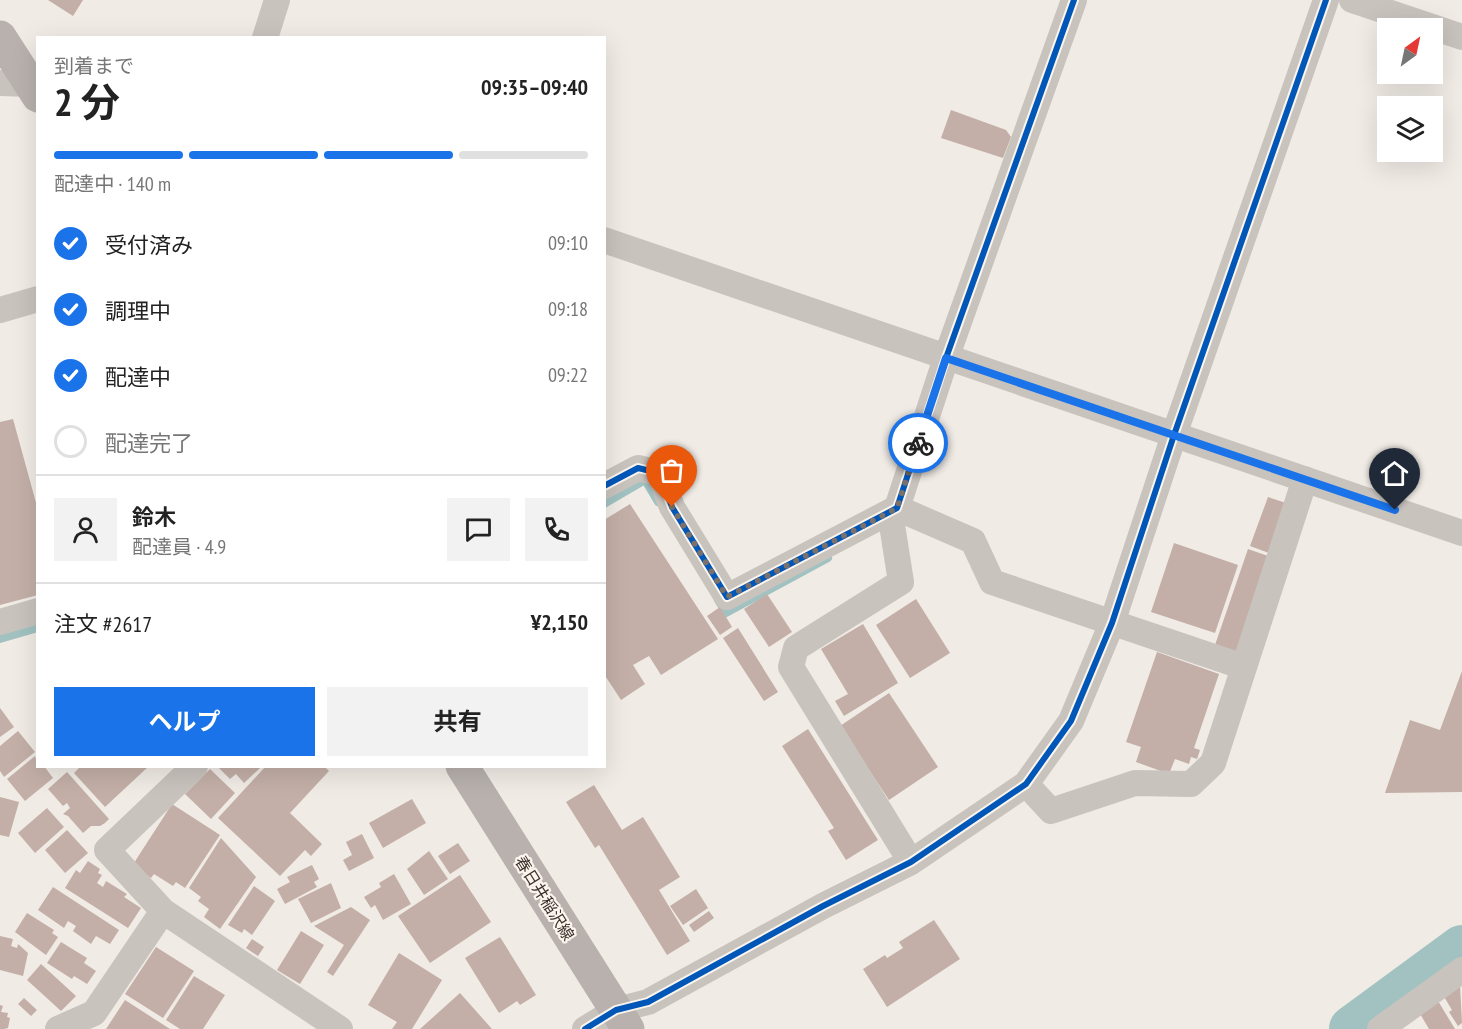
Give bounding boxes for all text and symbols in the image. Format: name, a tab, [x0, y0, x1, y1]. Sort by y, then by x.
north arrow	[1377, 18, 1443, 84]
map controls	[1377, 18, 1443, 162]
text: 到着まで	[54, 53, 134, 79]
text: 09:35–09:40	[481, 73, 588, 101]
text: 2 分	[54, 76, 120, 127]
button: layers	[1377, 96, 1443, 162]
text: 配達中 · 140 m	[54, 171, 171, 197]
icon: check	[54, 227, 87, 260]
text: 09:10	[548, 230, 588, 256]
text: 受付済み	[105, 231, 193, 259]
icon: check	[54, 293, 87, 326]
text: 09:18	[548, 296, 588, 322]
text: 調理中	[105, 297, 171, 325]
icon: check	[54, 359, 87, 392]
text: 09:22	[548, 362, 588, 388]
text: 配達中	[105, 363, 171, 391]
courier	[888, 413, 948, 473]
icon: bike	[902, 427, 935, 460]
text: 配達完了	[105, 429, 193, 457]
pin	[646, 445, 697, 507]
pin	[1369, 448, 1420, 510]
icon: bag	[655, 454, 688, 487]
icon: home	[1378, 457, 1411, 490]
button: person	[54, 498, 117, 561]
button: chat	[447, 498, 510, 561]
button: phone	[525, 498, 588, 561]
text: 鈴木	[132, 503, 176, 531]
text: 配達員 · 4.9	[132, 534, 226, 560]
text: ¥2,150	[531, 608, 588, 636]
text: 注文 #2617	[54, 610, 152, 638]
button: ヘルプ	[54, 687, 315, 756]
button: 共有	[327, 687, 588, 756]
street label: 春日井稲沢線	[511, 852, 579, 944]

